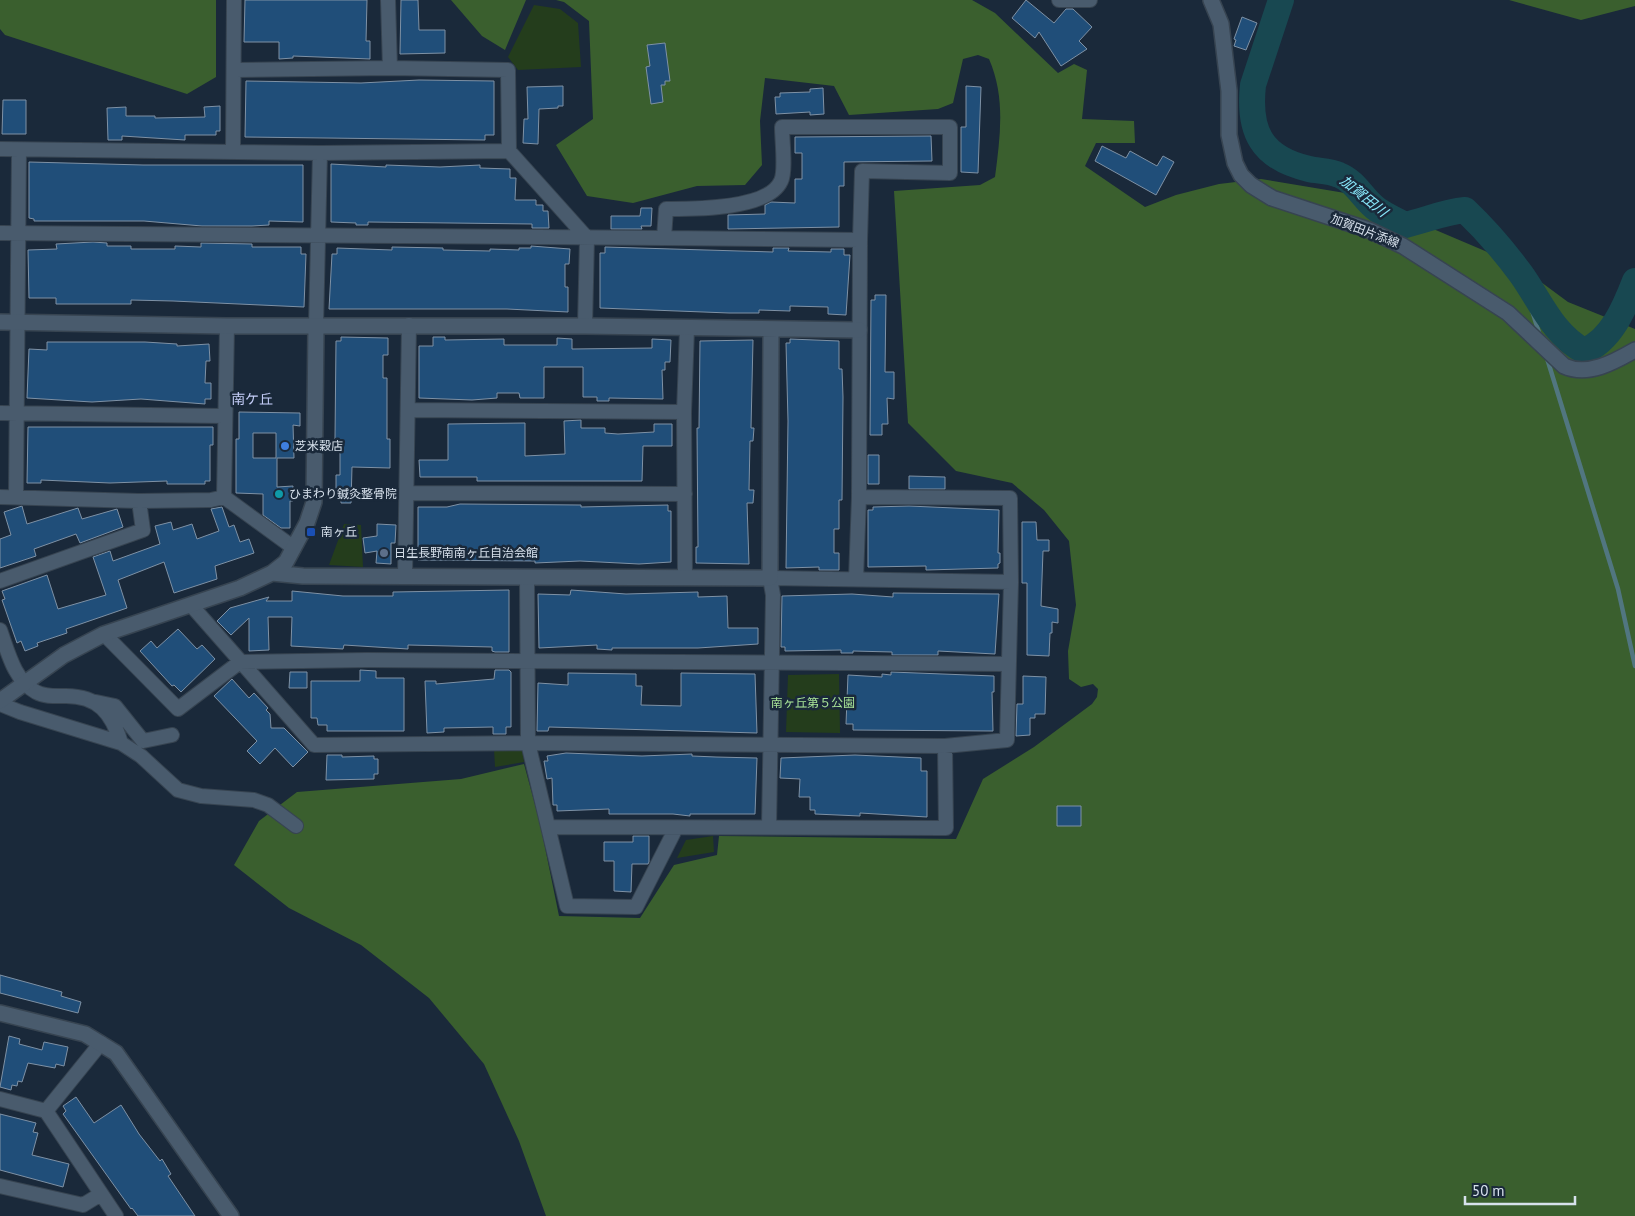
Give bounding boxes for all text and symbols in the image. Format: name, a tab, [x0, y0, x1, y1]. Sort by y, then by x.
water label: 加賀田川	[1337, 171, 1393, 222]
street label: 加賀田片添線	[1329, 211, 1401, 250]
district label: 南ケ丘	[231, 390, 273, 408]
place label: 芝米穀店	[295, 438, 343, 453]
marker: 芝米穀店	[279, 440, 291, 452]
place label: ひまわり鍼灸整骨院	[289, 486, 397, 501]
marker: ひまわり鍼灸整骨院	[273, 488, 285, 500]
place label: 南ヶ丘	[321, 524, 357, 539]
marker: 南ヶ丘	[305, 526, 317, 538]
place label: 日生長野南南ヶ丘自治会館	[394, 545, 538, 560]
marker: 日生長野南南ヶ丘自治会館	[378, 547, 390, 559]
park label: 南ヶ丘第５公園	[771, 695, 855, 710]
scale bar	[1465, 1174, 1575, 1206]
text: 50 m	[1472, 1181, 1505, 1200]

